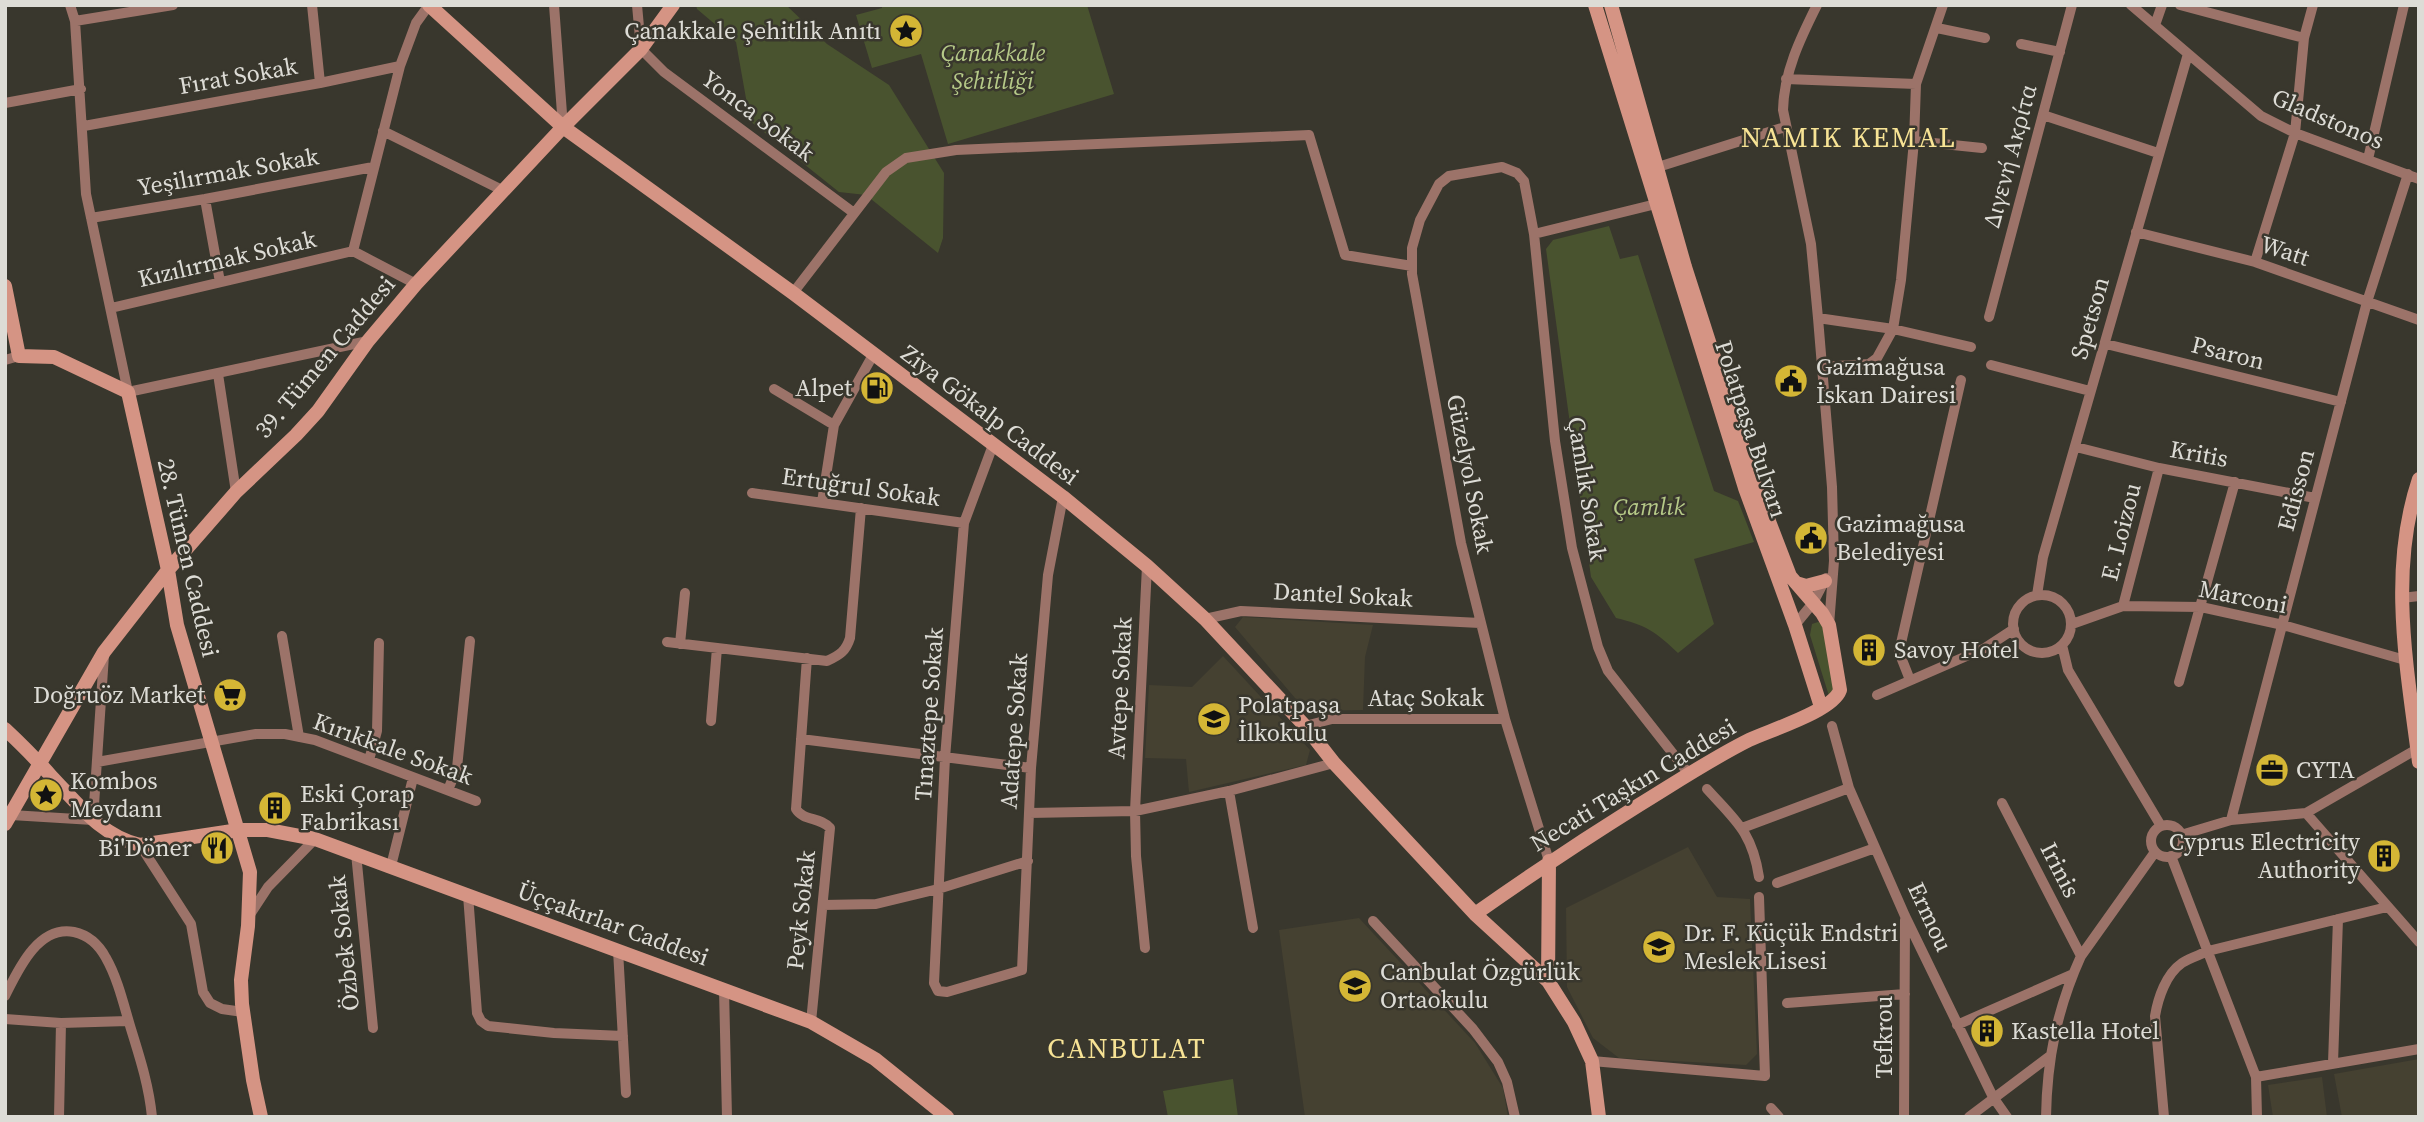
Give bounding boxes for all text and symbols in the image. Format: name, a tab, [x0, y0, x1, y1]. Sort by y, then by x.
place icon: Çanakkale Şehitlik Anıtı	[887, 12, 925, 50]
place label: Çanakkale Şehitlik Anıtı	[624, 14, 881, 47]
park label: Çanakkale Şehitliği	[941, 36, 1045, 97]
street label: Fırat Sokak	[176, 49, 301, 102]
street label: Yonca Sokak	[695, 62, 822, 170]
street label: Gladstonos	[2267, 80, 2389, 157]
street label: Διγενή Ακρίτα	[1975, 81, 2044, 231]
district label: NAMIK KEMAL	[1741, 118, 1957, 156]
street label: Yeşilırmak Sokak	[135, 139, 322, 204]
street label: Kızılırmak Sokak	[135, 222, 320, 295]
street label: Watt	[2257, 227, 2314, 274]
street label: 39. Tümen Caddesi	[247, 268, 402, 445]
street label: Spetson	[2062, 273, 2117, 363]
street label: Psaron	[2188, 328, 2268, 378]
street label: Polatpaşa Bulvarı	[1707, 336, 1796, 522]
street label: Ziya Gökalp Caddesi	[895, 337, 1086, 492]
place label: Gazimağusa İskan Dairesi	[1816, 350, 1956, 411]
public building icon: Gazimağusa İskan Dairesi	[1772, 362, 1810, 400]
fuel station icon: Alpet	[858, 369, 896, 407]
place label: Alpet	[795, 371, 852, 404]
street label: Güzelyol Sokak	[1439, 392, 1502, 557]
street label: Çamlık Sokak	[1560, 414, 1615, 564]
street label: Kritis	[2167, 432, 2231, 475]
street label: Edisson	[2269, 445, 2322, 535]
street label: 28. Tümen Caddesi	[150, 455, 227, 660]
street label: Ertuğrul Sokak	[780, 459, 943, 514]
street label: E. Loizou	[2092, 479, 2149, 584]
park label: Çamlık	[1613, 490, 1686, 523]
place label: Gazimağusa Belediyesi	[1836, 507, 1966, 568]
public building icon: Gazimağusa Belediyesi	[1792, 519, 1830, 557]
street label: Marconi	[2196, 572, 2290, 621]
street label: Dantel Sokak	[1272, 574, 1415, 615]
street label: Avtepe Sokak	[1099, 615, 1140, 760]
street label: Tınaztepe Sokak	[906, 625, 951, 802]
building icon: Savoy Hotel	[1850, 631, 1888, 669]
place label: Savoy Hotel	[1894, 633, 2019, 666]
street label: Adatepe Sokak	[992, 651, 1035, 810]
supermarket icon: Doğruöz Market	[211, 676, 249, 714]
place label: Doğruöz Market	[33, 678, 205, 711]
street label: Ataç Sokak	[1368, 681, 1485, 714]
place label: Polatpaşa İlkokulu	[1238, 688, 1341, 749]
school or university icon: Polatpaşa İlkokulu	[1195, 700, 1233, 738]
street label: Kırıkkale Sokak	[309, 704, 478, 793]
street label: Necati Taşkın Caddesi	[1524, 710, 1742, 859]
office icon: CYTA	[2253, 751, 2291, 789]
place label: CYTA	[2296, 753, 2355, 786]
place label: Kombos Meydanı	[70, 764, 162, 825]
place icon: Kombos Meydanı	[27, 776, 65, 814]
place label: Eski Çorap Fabrikası	[300, 777, 414, 838]
building icon: Eski Çorap Fabrikası	[256, 789, 294, 827]
place label: Cyprus Electricity Authority	[2169, 825, 2361, 886]
restaurant icon: Bi'Döner	[198, 829, 236, 867]
place label: Bi'Döner	[98, 831, 192, 864]
street label: Irinis	[2033, 836, 2088, 903]
building icon: Cyprus Electricity Authority	[2365, 837, 2403, 875]
street label: Peyk Sokak	[778, 848, 823, 971]
street label: Özbek Sokak	[320, 873, 367, 1012]
street label: Üççakırlar Caddesi	[513, 874, 714, 974]
street label: Ermou	[1900, 877, 1961, 957]
place label: Dr. F. Küçük Endstri Meslek Lisesi	[1684, 916, 1898, 977]
school or university icon: Dr. F. Küçük Endstri Meslek Lisesi	[1640, 928, 1678, 966]
place label: Canbulat Özgürlük Ortaokulu	[1380, 955, 1581, 1016]
school or university icon: Canbulat Özgürlük Ortaokulu	[1336, 967, 1374, 1005]
street label: Tefkrou	[1867, 995, 1900, 1079]
building icon: Kastella Hotel	[1968, 1012, 2006, 1050]
place label: Kastella Hotel	[2011, 1014, 2159, 1047]
district label: CANBULAT	[1047, 1029, 1207, 1067]

